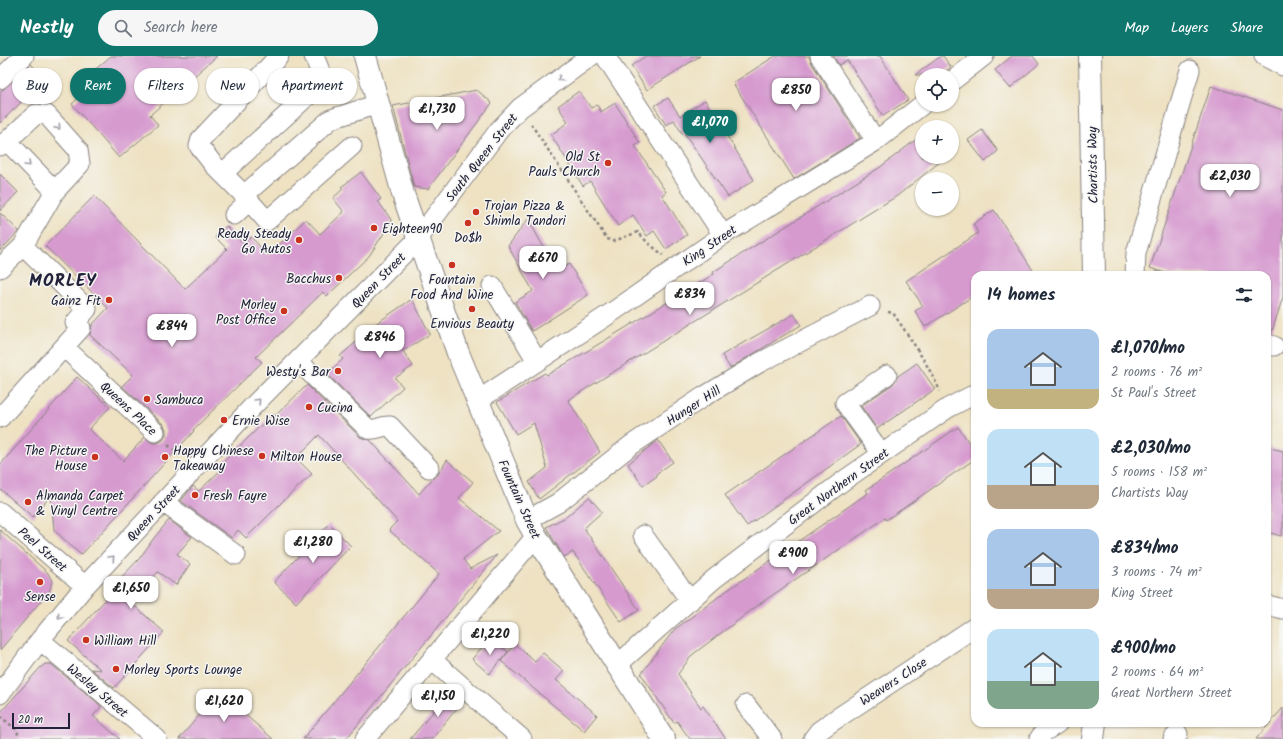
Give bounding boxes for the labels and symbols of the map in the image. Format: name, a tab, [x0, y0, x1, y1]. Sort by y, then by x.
one-way arrow	[557, 74, 564, 82]
pin: £850	[772, 78, 820, 112]
pin: £1,730	[404, 97, 470, 131]
street label: South Queen Street	[441, 108, 524, 207]
pin: £1,070	[677, 110, 743, 144]
one-way arrow	[53, 122, 60, 130]
street label: Chartists Way	[1082, 125, 1105, 204]
place label: Old St Pauls Church	[529, 147, 601, 183]
marker: Old St Pauls Church	[603, 158, 613, 168]
one-way arrow	[23, 159, 31, 167]
pin: £2,030	[1197, 164, 1263, 198]
place label: Trojan Pizza & Shimla Tandori	[484, 196, 566, 232]
marker: Trojan Pizza & Shimla Tandori	[471, 207, 481, 217]
marker: Do$h	[463, 218, 473, 228]
place label: Eighteen90	[382, 219, 443, 240]
street label: King Street	[678, 220, 742, 272]
marker: Eighteen90	[369, 223, 379, 233]
place label: Ready Steady Go Autos	[217, 224, 292, 260]
place label: Do$h	[454, 228, 482, 249]
marker: Ready Steady Go Autos	[294, 235, 304, 245]
pin: £670	[519, 246, 567, 280]
street label: Queen Street	[347, 247, 412, 314]
marker: Fountain Food And Wine	[447, 260, 457, 270]
district label: MORLEY	[29, 268, 97, 295]
place label: Bacchus	[286, 269, 331, 290]
place label: Fountain Food And Wine	[411, 270, 494, 306]
marker: Bacchus	[334, 273, 344, 283]
pin: £834	[666, 282, 714, 316]
place label: Gainz Fit	[51, 291, 102, 312]
marker: Gainz Fit	[104, 295, 114, 305]
place label: Morley Post Office	[216, 295, 277, 331]
marker: Envious Beauty	[467, 304, 477, 314]
marker: Morley Post Office	[279, 306, 289, 316]
pin: £844	[148, 314, 196, 348]
place label: Envious Beauty	[430, 314, 515, 335]
pin: £846	[356, 325, 404, 359]
place label: Westy's Bar	[266, 362, 331, 383]
marker: Westy's Bar	[333, 366, 343, 376]
street label: Queens Place	[95, 377, 162, 441]
street label: Hunger Hill	[662, 381, 725, 432]
place label: Sambuca	[155, 390, 203, 411]
marker: Sambuca	[142, 394, 152, 404]
one-way arrow	[253, 398, 261, 406]
place label: Cucina	[317, 398, 353, 419]
marker: Cucina	[304, 402, 314, 412]
place label: Ernie Wise	[232, 411, 290, 432]
marker: Ernie Wise	[219, 415, 229, 425]
place label: The Picture House	[25, 441, 87, 477]
place label: Happy Chinese Takeaway	[173, 441, 254, 477]
street label: Great Northern Street	[784, 443, 895, 531]
place label: Milton House	[270, 447, 342, 468]
marker: Milton House	[257, 451, 267, 461]
marker: The Picture House	[90, 452, 100, 462]
marker: Happy Chinese Takeaway	[160, 452, 170, 462]
street label: Fountain Street	[492, 456, 546, 544]
street label: Queen Street	[122, 480, 187, 547]
place label: Almanda Carpet & Vinyl Centre	[36, 486, 125, 522]
place label: Fresh Fayre	[203, 486, 267, 507]
marker: Fresh Fayre	[190, 490, 200, 500]
marker: Almanda Carpet & Vinyl Centre	[23, 497, 33, 507]
street label: Peel Street	[12, 522, 72, 578]
pin: £1,280	[280, 530, 346, 564]
pin: £900	[769, 541, 817, 575]
one-way arrow	[107, 555, 114, 562]
pin: £1,650	[98, 576, 164, 610]
marker: Sense	[35, 577, 45, 587]
place label: Sense	[24, 587, 56, 608]
one-way arrow	[58, 611, 65, 619]
pin: £1,220	[457, 622, 523, 656]
place label: William Hill	[94, 631, 157, 652]
marker: William Hill	[81, 635, 91, 645]
street label: Weavers Close	[856, 652, 932, 712]
street label: Wesley Street	[62, 659, 133, 724]
place label: Morley Sports Lounge	[124, 660, 242, 681]
marker: Morley Sports Lounge	[111, 664, 121, 674]
pin: £1,150	[405, 684, 471, 718]
pin: £1,620	[191, 689, 257, 723]
scale bar	[12, 711, 70, 730]

